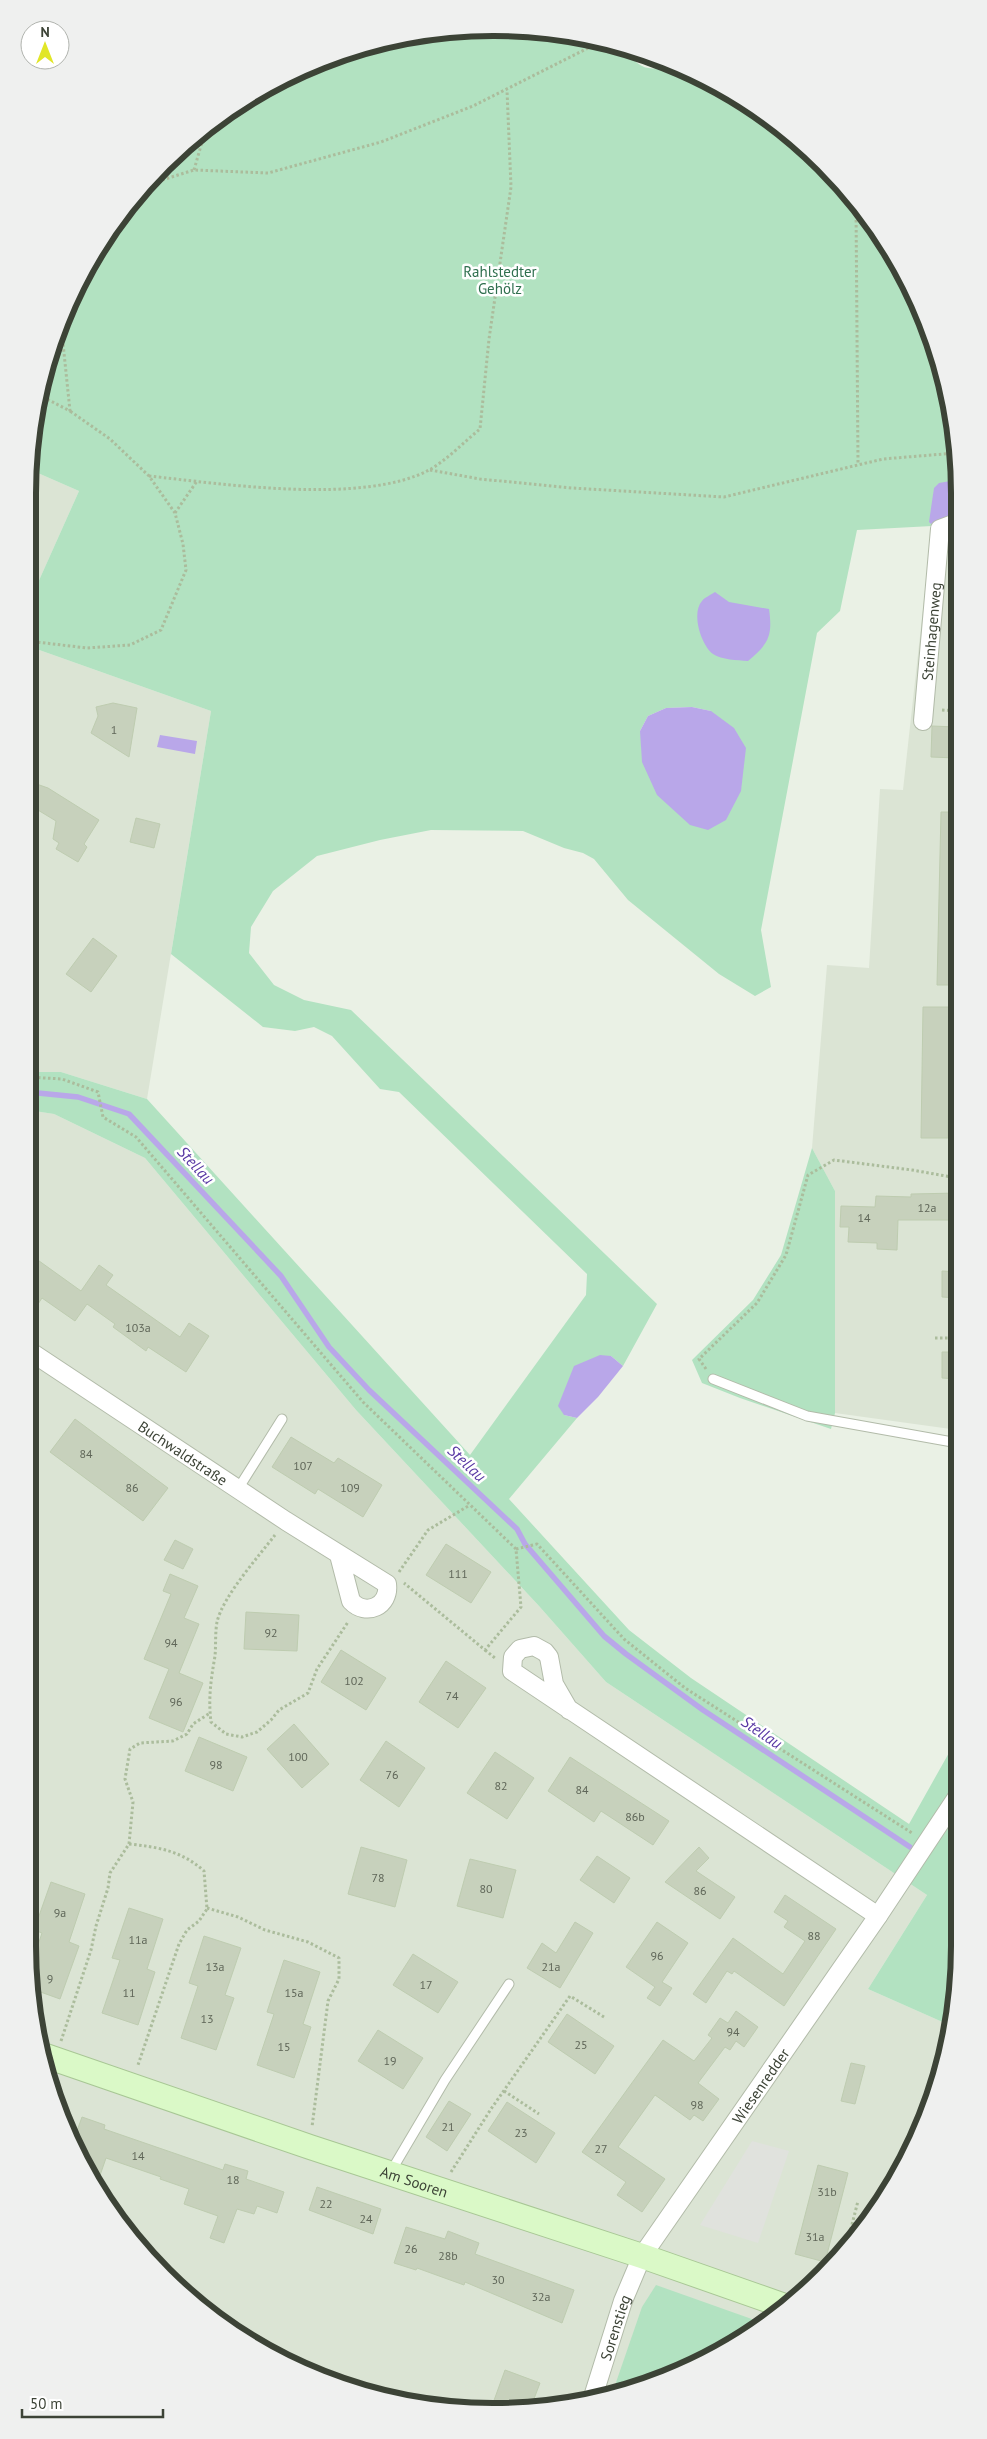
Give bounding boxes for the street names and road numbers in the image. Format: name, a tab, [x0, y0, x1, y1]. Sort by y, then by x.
street label: Steinhagenweg	[917, 581, 945, 681]
street label: Buchwaldstraße	[135, 1416, 231, 1489]
street label: Wiesenredder	[727, 2044, 793, 2127]
street label: Am Sooren	[378, 2161, 450, 2201]
street label: Sorenstieg	[595, 2292, 634, 2363]

